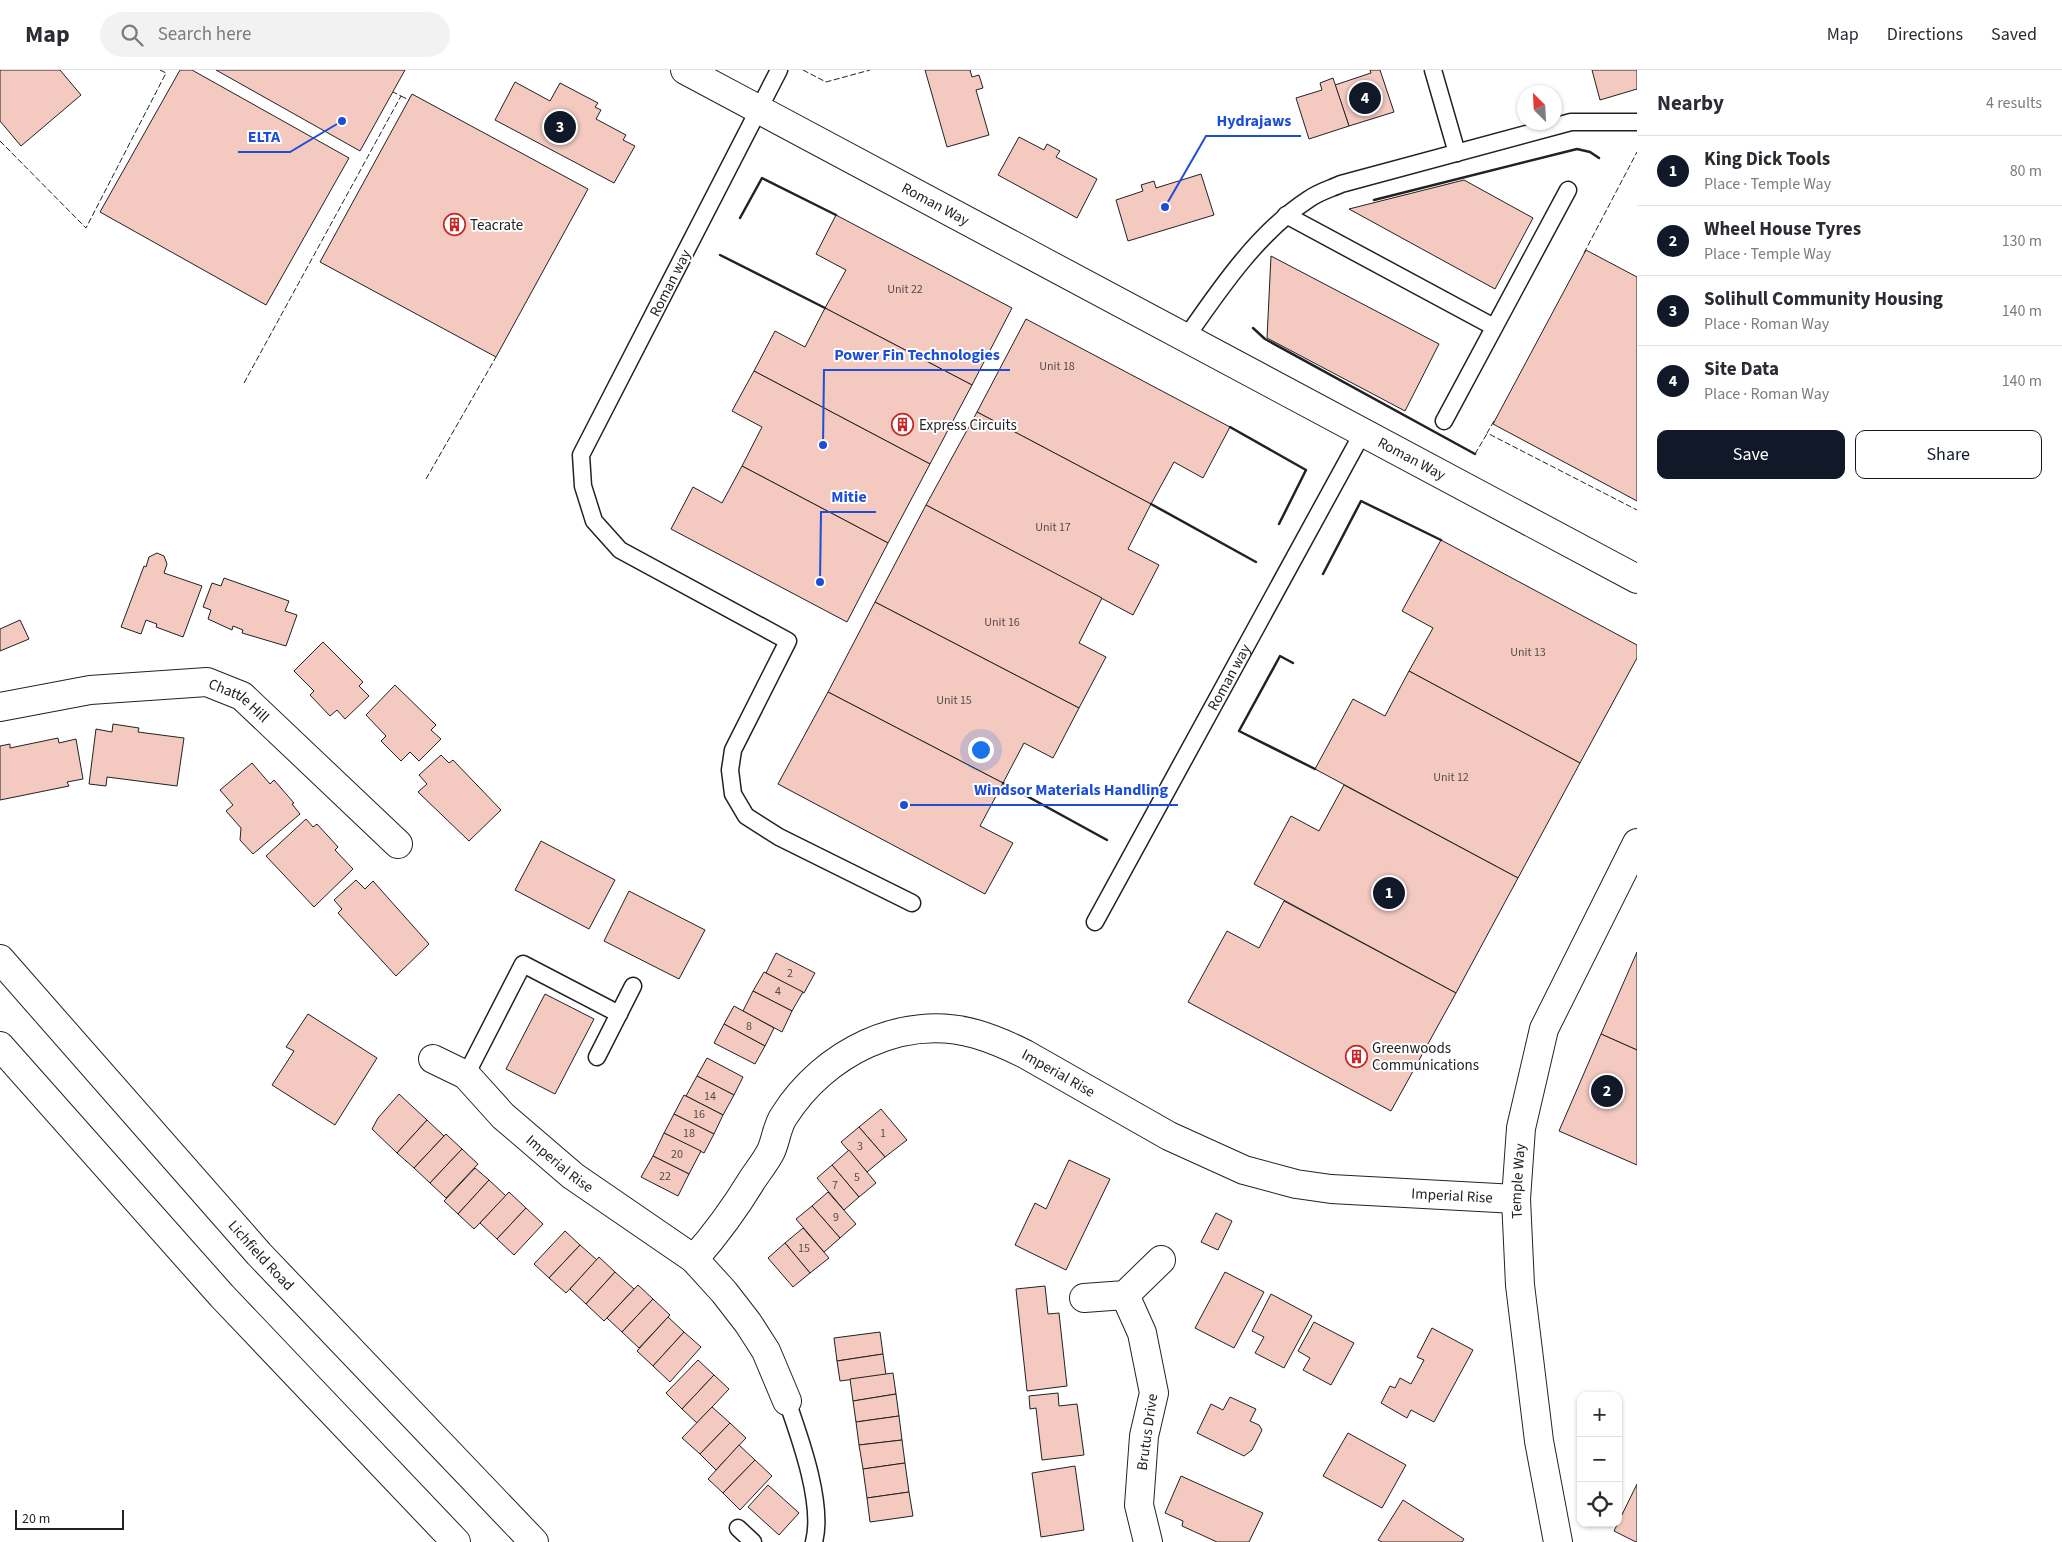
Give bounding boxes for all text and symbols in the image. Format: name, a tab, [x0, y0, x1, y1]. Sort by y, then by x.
search box	[100, 12, 450, 57]
text: Map	[25, 17, 70, 52]
icon: search	[118, 21, 146, 49]
text: Search here	[158, 21, 251, 48]
text: Map	[1827, 22, 1859, 47]
text: Directions	[1887, 22, 1963, 47]
text: Saved	[1991, 22, 2037, 47]
pin: 4	[1349, 79, 1381, 117]
north arrow	[1517, 85, 1562, 130]
text: Nearby	[1657, 88, 1724, 118]
text: 4 results	[1986, 92, 2042, 114]
callout: Hydrajaws	[1206, 105, 1301, 136]
pin: 3	[544, 108, 576, 146]
text: Hydrajaws	[1217, 110, 1291, 132]
callout: ELTA	[238, 121, 290, 152]
text: ELTA	[248, 126, 281, 148]
text: King Dick Tools	[1704, 146, 1830, 173]
text: 1	[1669, 160, 1677, 182]
text: 80 m	[2010, 160, 2042, 182]
text: Place · Temple Way	[1704, 173, 1831, 195]
street label: Roman Way	[898, 178, 973, 231]
building icon: Teacrate	[442, 213, 466, 237]
place label: Teacrate	[470, 215, 523, 236]
text: Wheel House Tyres	[1704, 216, 1861, 243]
text: 2	[1669, 230, 1677, 252]
text: 130 m	[2002, 230, 2042, 252]
text: Place · Temple Way	[1704, 243, 1831, 265]
street label: Roman way	[645, 246, 696, 320]
house number: Unit 22	[887, 281, 923, 298]
text: Solihull Community Housing	[1704, 286, 1943, 313]
text: 3	[1669, 300, 1677, 322]
text: 140 m	[2002, 300, 2042, 322]
text: Place · Roman Way	[1704, 313, 1829, 335]
callout: Power Fin Technologies	[824, 339, 1010, 370]
text: Power Fin Technologies	[834, 344, 1000, 366]
text: Site Data	[1704, 356, 1779, 383]
house number: Unit 18	[1039, 358, 1075, 375]
text: 4	[1669, 370, 1677, 392]
text: 140 m	[2002, 370, 2042, 392]
text: Place · Roman Way	[1704, 383, 1829, 405]
building icon: Express Circuits	[891, 413, 915, 437]
place label: Express Circuits	[919, 415, 1017, 436]
button: Save	[1657, 430, 1845, 479]
button: Share	[1855, 430, 2042, 479]
street label: Roman Way	[1374, 432, 1449, 486]
callout: Mitie	[821, 481, 876, 512]
text: Mitie	[831, 486, 867, 508]
house number: Unit 17	[1035, 519, 1071, 536]
house number: Unit 16	[984, 614, 1020, 631]
street label: Roman way	[1203, 640, 1256, 715]
house number: Unit 13	[1510, 644, 1546, 661]
street label: Chattle Hill	[205, 674, 274, 728]
house number: Unit 15	[936, 692, 972, 709]
your location	[968, 737, 994, 763]
house number: Unit 12	[1433, 769, 1469, 786]
callout: Windsor Materials Handling	[964, 774, 1178, 805]
text: Windsor Materials Handling	[974, 779, 1168, 801]
pin: 1	[1373, 874, 1405, 912]
house number: 2	[787, 965, 793, 982]
house number: 4	[775, 983, 781, 1000]
house number: 8	[746, 1018, 752, 1035]
place label: Greenwoods Communications	[1372, 1038, 1479, 1076]
street label: Imperial Rise	[1018, 1044, 1099, 1103]
building icon: Greenwoods Communications	[1344, 1045, 1368, 1069]
pin: 2	[1591, 1072, 1623, 1110]
house number: 14	[704, 1088, 716, 1105]
house number: 16	[693, 1106, 705, 1123]
house number: 18	[683, 1125, 695, 1142]
house number: 1	[880, 1125, 886, 1142]
street label: Imperial Rise	[521, 1130, 597, 1198]
house number: 3	[857, 1138, 863, 1155]
street label: Temple Way	[1506, 1143, 1531, 1219]
house number: 20	[671, 1146, 683, 1163]
house number: 22	[659, 1168, 671, 1185]
house number: 5	[854, 1169, 860, 1186]
house number: 7	[832, 1177, 838, 1194]
street label: Imperial Rise	[1411, 1183, 1493, 1209]
house number: 9	[833, 1209, 839, 1226]
street label: Lichfield Road	[223, 1216, 299, 1296]
house number: 15	[798, 1240, 810, 1257]
street label: Brutus Drive	[1132, 1392, 1163, 1472]
map controls	[1577, 1392, 1622, 1527]
button: +	[1577, 1392, 1622, 1437]
button: −	[1577, 1437, 1622, 1482]
button: locate	[1577, 1482, 1622, 1527]
scale bar	[15, 1507, 124, 1530]
text: 20 m	[22, 1509, 50, 1529]

